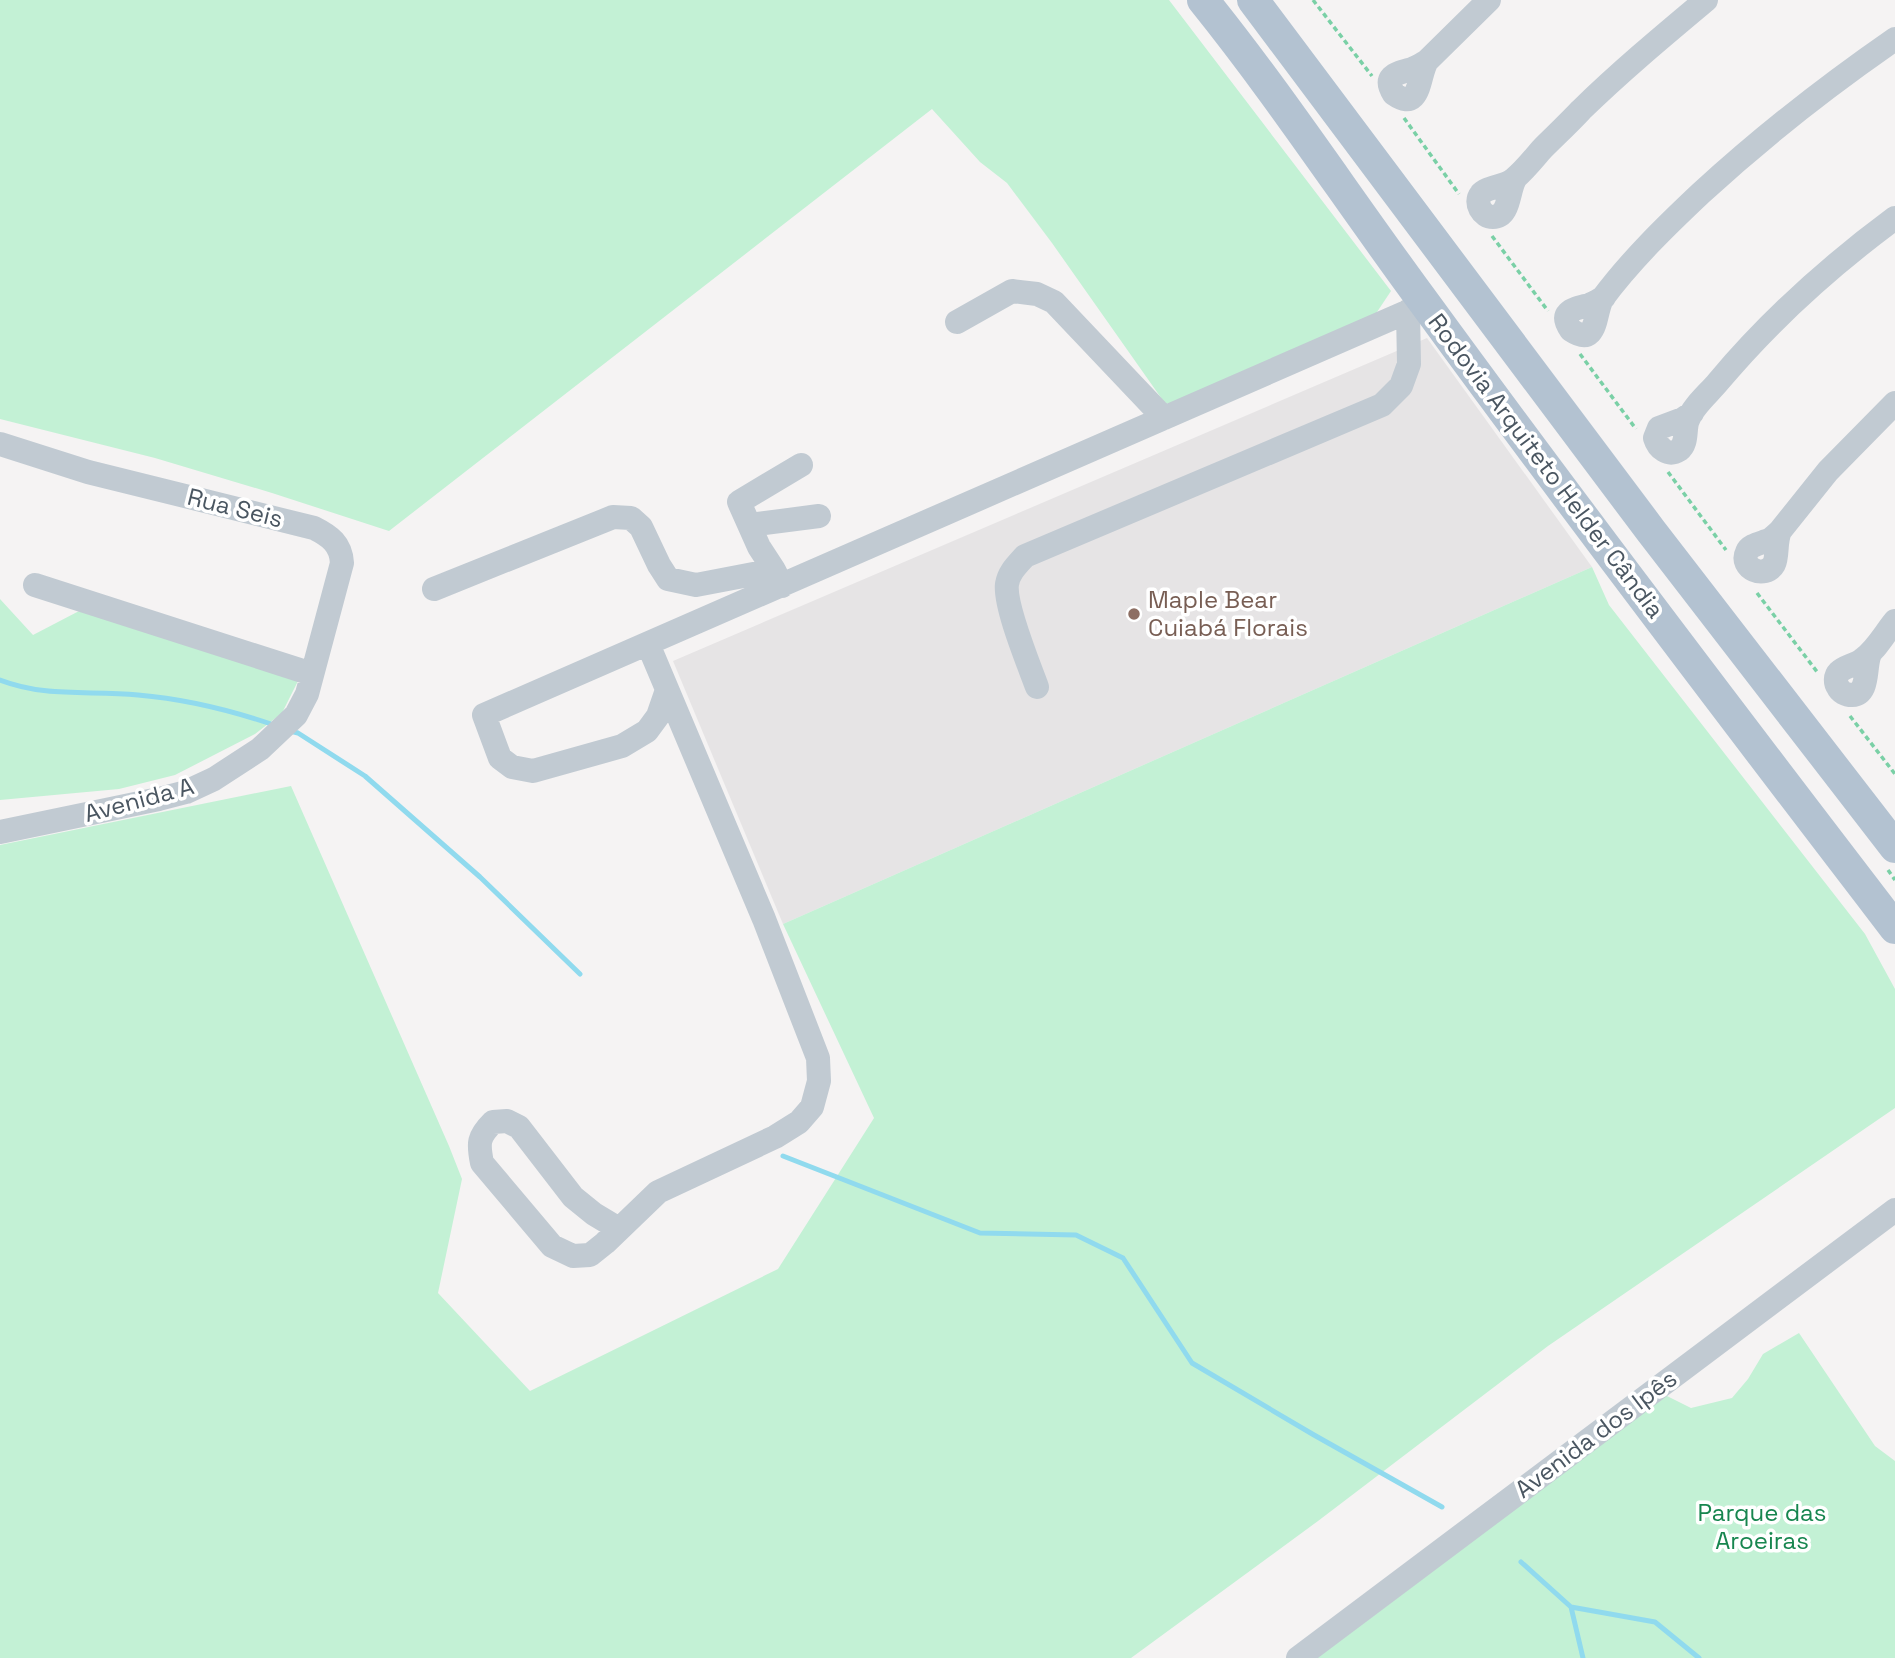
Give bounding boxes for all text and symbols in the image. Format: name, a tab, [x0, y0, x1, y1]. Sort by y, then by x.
street label: Rodovia Arquiteto Helder Cândia	[1422, 307, 1671, 624]
street label: Rua Seis	[184, 481, 286, 534]
place label: Maple Bear Cuiabá Florais	[1148, 584, 1308, 643]
marker: Maple Bear Cuiabá Florais	[1126, 606, 1142, 622]
street label: Avenida A	[81, 770, 197, 829]
street label: Avenida dos Ipês	[1509, 1363, 1683, 1505]
park label: Parque das Aroeiras	[1698, 1497, 1826, 1556]

